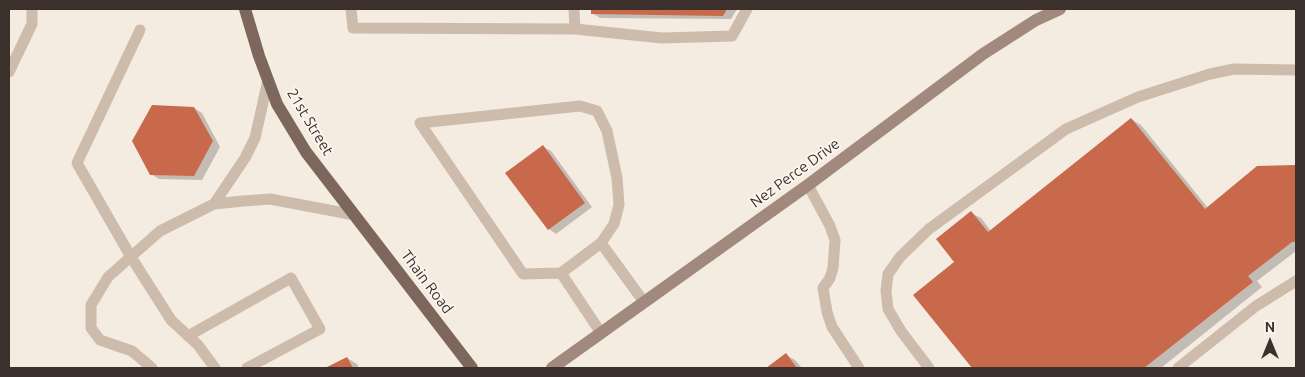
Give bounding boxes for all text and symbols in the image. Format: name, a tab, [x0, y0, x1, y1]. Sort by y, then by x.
street label: 21st Street	[283, 85, 337, 159]
street label: Nez Perce Drive	[747, 135, 843, 211]
street label: Thain Road	[397, 247, 457, 317]
north arrow	[1245, 317, 1295, 367]
text: N	[1265, 319, 1275, 335]

